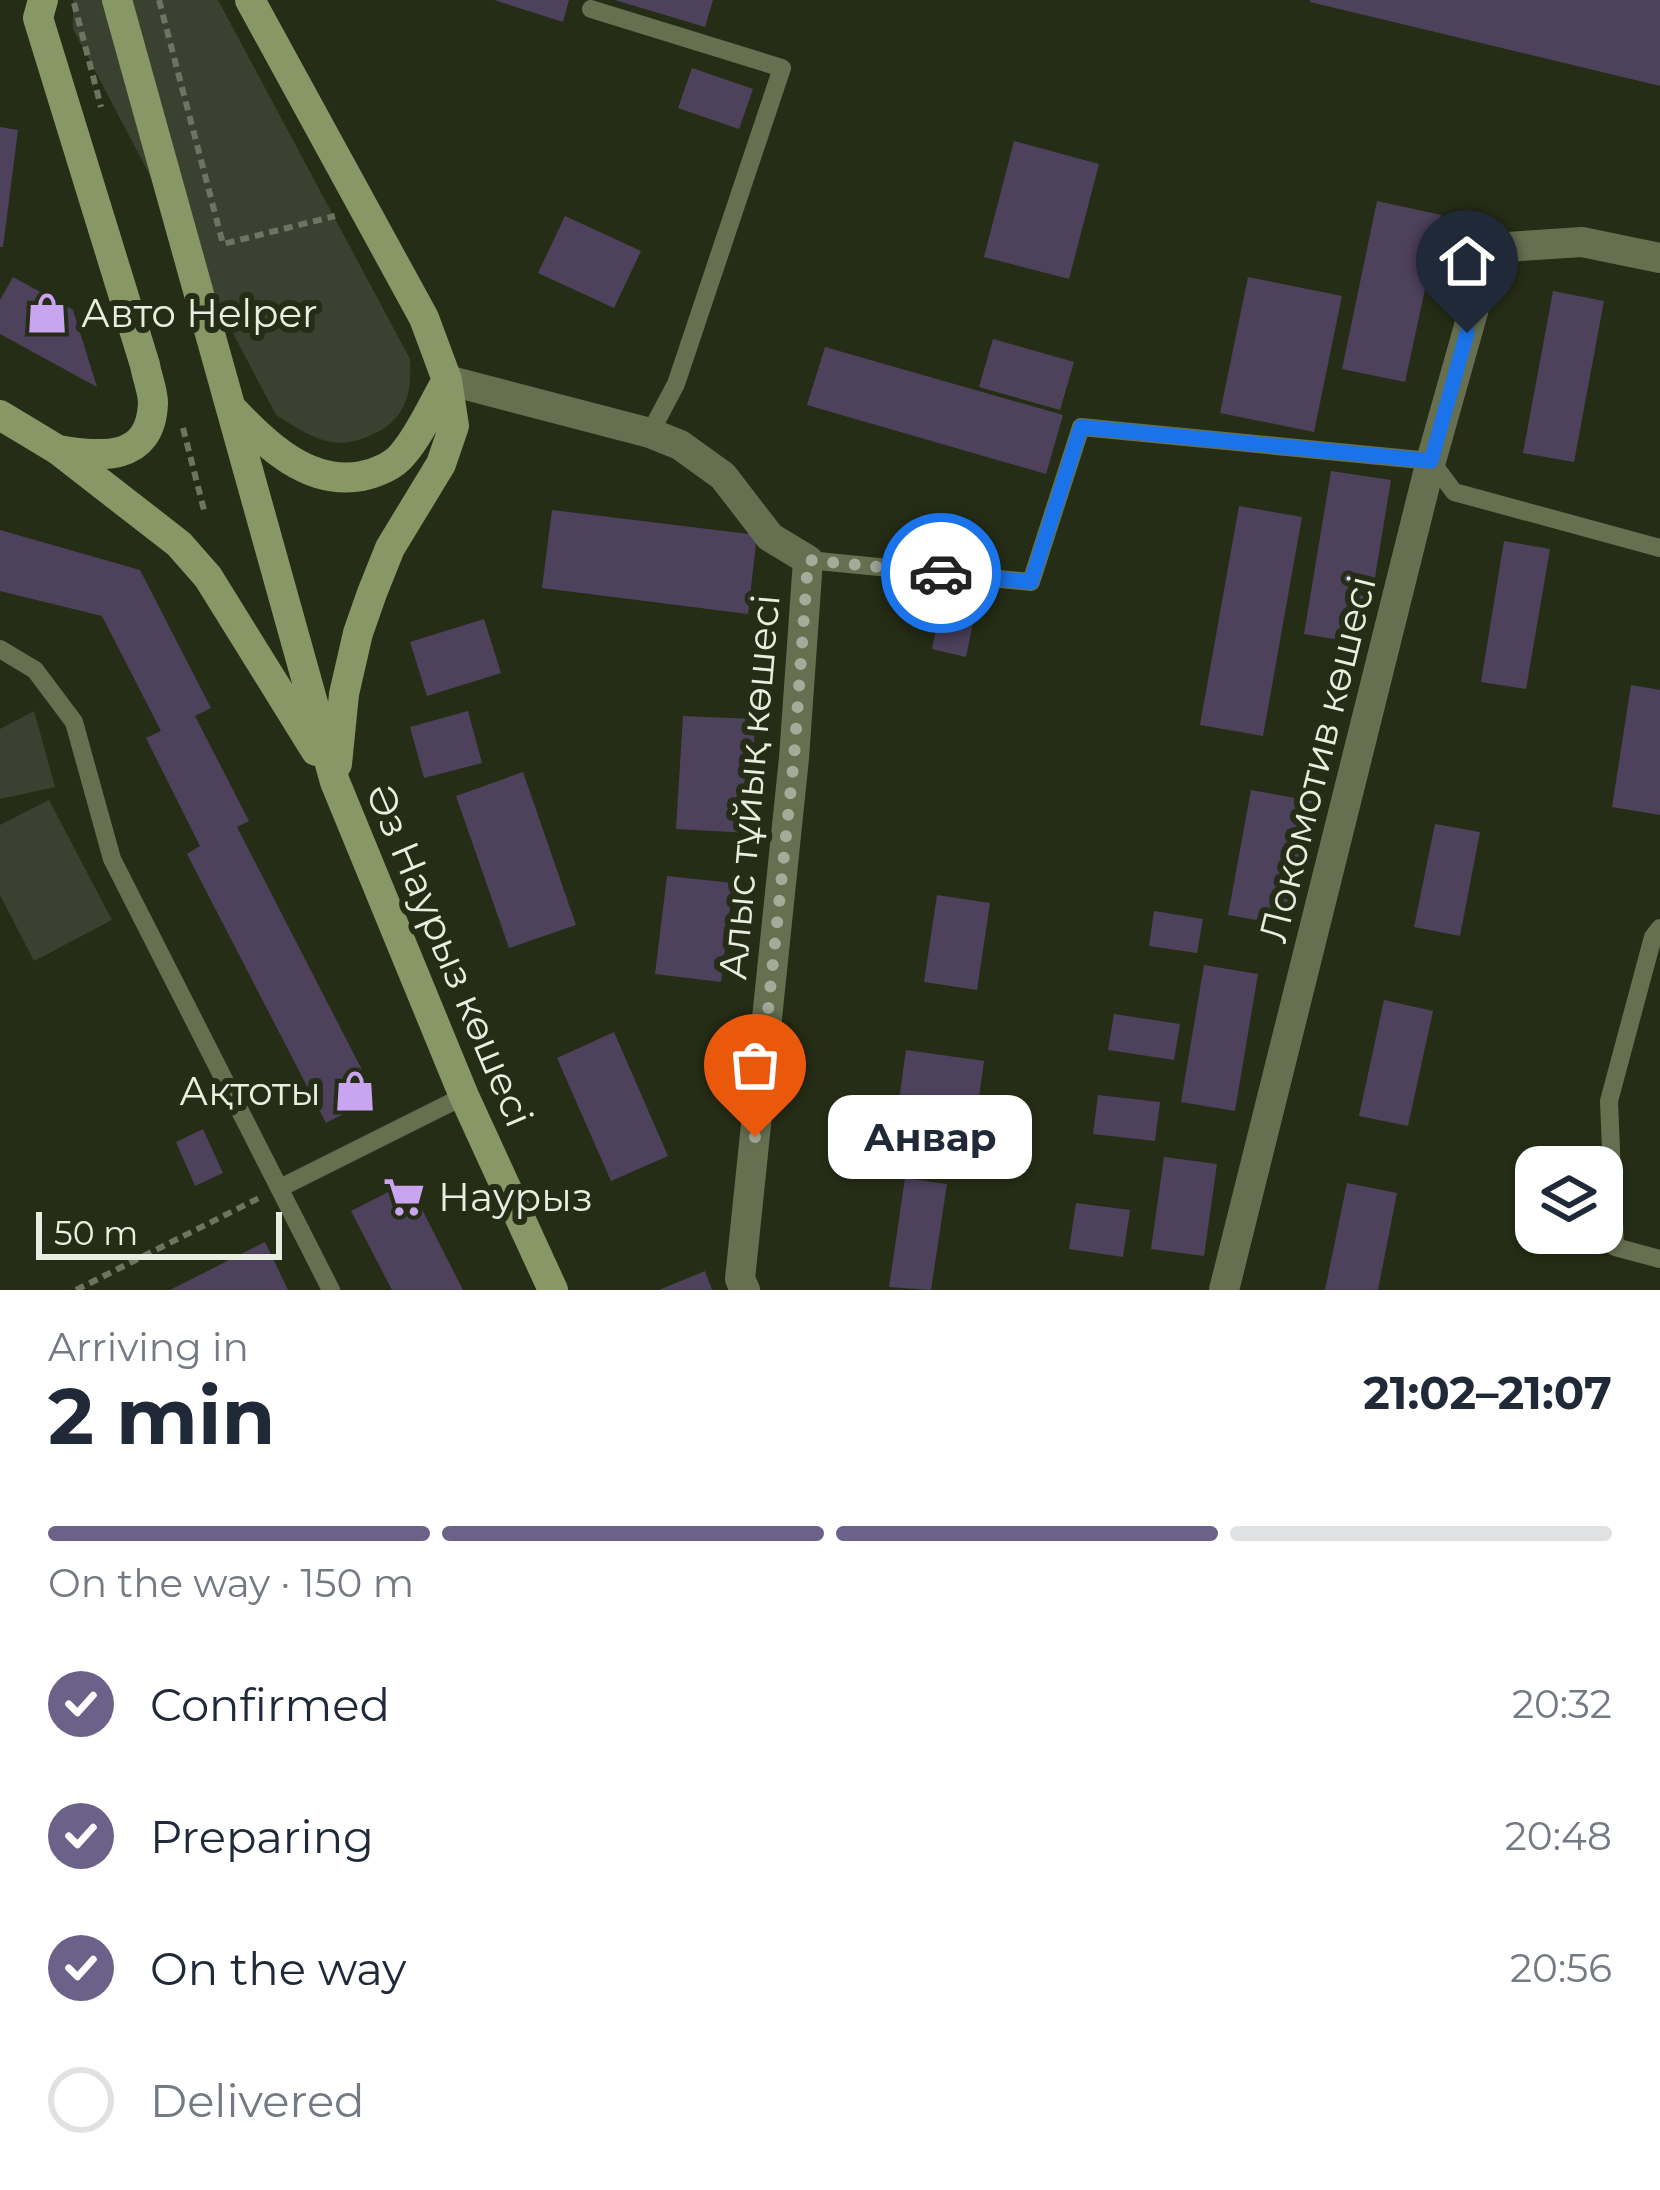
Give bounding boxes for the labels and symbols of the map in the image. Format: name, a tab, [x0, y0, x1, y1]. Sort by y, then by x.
pin	[1416, 210, 1518, 333]
place label: Авто Helper	[81, 289, 318, 337]
shop icon: Авто Helper	[24, 290, 70, 336]
courier	[881, 513, 1001, 633]
street label: Локомотив көшесі	[1248, 571, 1386, 947]
street label: Алыс тұйық көшесі	[708, 592, 790, 982]
street label: Әз Наурыз көшесі	[356, 776, 544, 1134]
pin	[704, 1014, 806, 1137]
place label: Ақтоты	[179, 1067, 321, 1115]
shop icon: Ақтоты	[332, 1068, 378, 1114]
callout: Анвар	[827, 1095, 1031, 1179]
place label: Наурыз	[438, 1173, 593, 1221]
supermarket icon: Наурыз	[381, 1174, 427, 1220]
scale bar	[36, 1206, 282, 1259]

